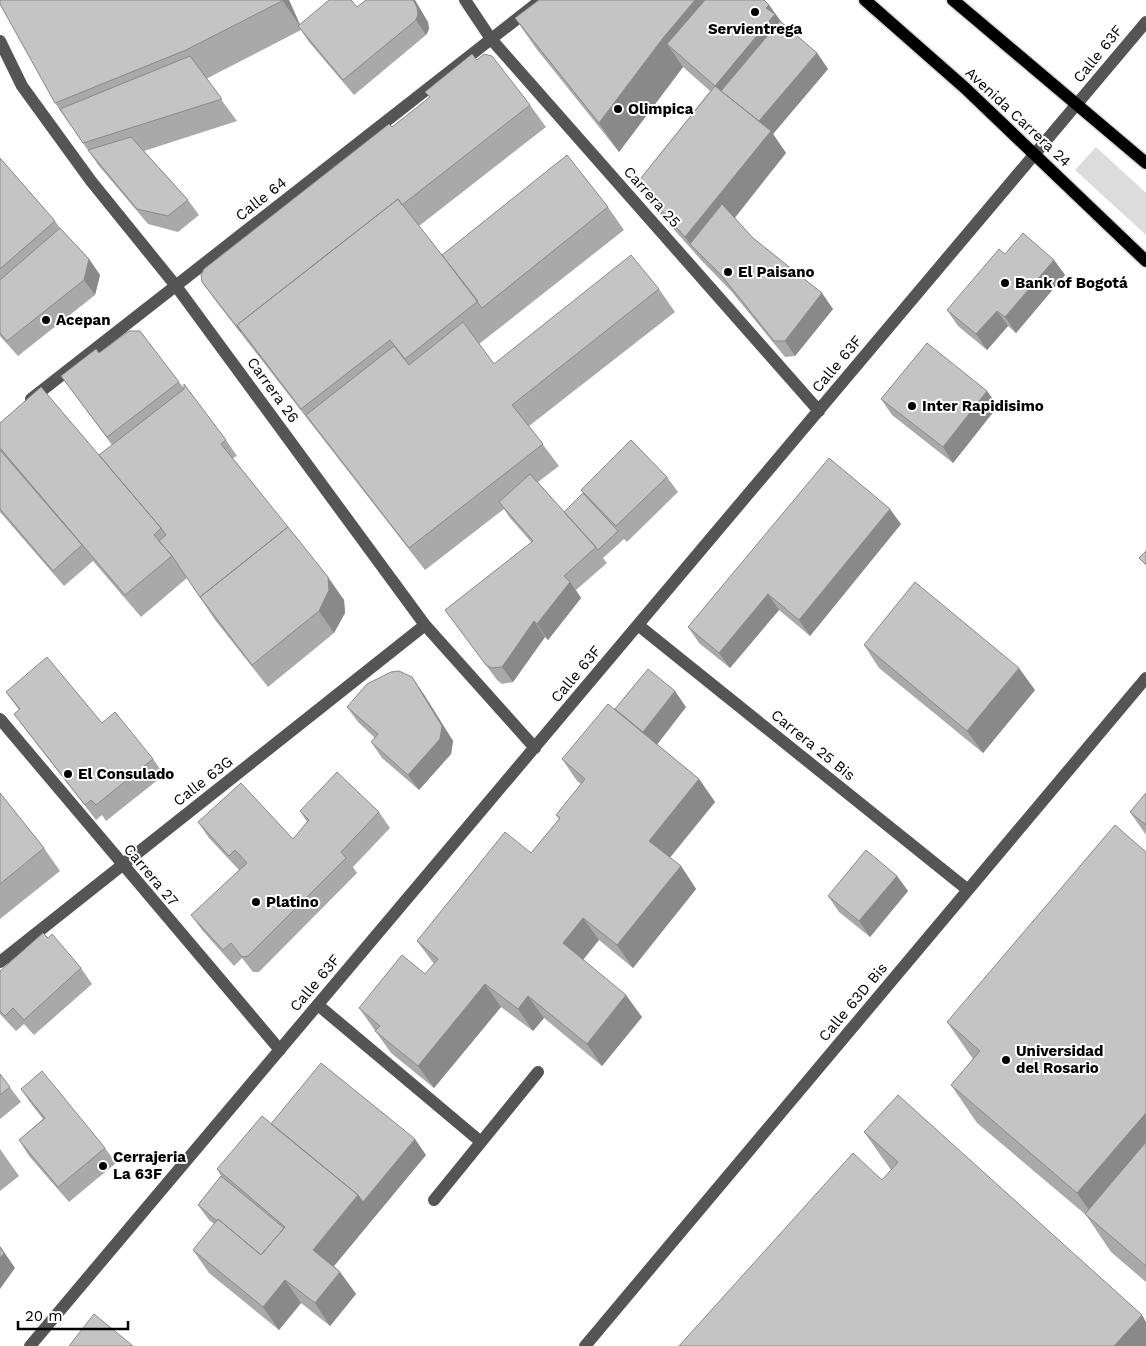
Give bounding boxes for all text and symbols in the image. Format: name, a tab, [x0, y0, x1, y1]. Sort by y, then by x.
marker: Servientrega	[749, 6, 761, 18]
place label: Servientrega	[708, 20, 802, 38]
street label: Calle 63F	[1069, 22, 1127, 86]
street label: Avenida Carrera 24	[961, 63, 1075, 171]
place label: Olimpica	[628, 100, 694, 118]
marker: Olimpica	[612, 103, 624, 115]
street label: Carrera 25	[620, 163, 684, 231]
street label: Calle 64	[232, 173, 290, 225]
place label: El Paisano	[738, 263, 815, 281]
marker: El Paisano	[722, 266, 734, 278]
place label: Bank of Bogotá	[1015, 274, 1128, 292]
marker: Bank of Bogotá	[999, 277, 1011, 289]
place label: Acepan	[56, 311, 110, 329]
marker: Acepan	[40, 314, 52, 326]
street label: Calle 63F	[808, 332, 866, 396]
street label: Carrera 26	[243, 354, 303, 426]
place label: Inter Rapidisimo	[922, 397, 1044, 415]
marker: Inter Rapidisimo	[906, 400, 918, 412]
street label: Calle 63F	[547, 642, 605, 706]
street label: Carrera 25 Bis	[767, 706, 859, 784]
street label: Calle 63G	[170, 752, 236, 810]
place label: El Consulado	[78, 765, 174, 783]
marker: El Consulado	[62, 768, 74, 780]
street label: Carrera 27	[120, 840, 182, 910]
place label: Platino	[266, 893, 319, 911]
marker: Platino	[250, 896, 262, 908]
street label: Calle 63F	[286, 951, 344, 1015]
street label: Calle 63D Bis	[815, 959, 891, 1045]
place label: Universidad del Rosario	[1016, 1042, 1103, 1077]
marker: Universidad del Rosario	[1000, 1054, 1012, 1066]
place label: Cerrajeria La 63F	[113, 1148, 186, 1183]
marker: Cerrajeria La 63F	[97, 1160, 109, 1172]
scale bar	[18, 1298, 128, 1330]
text: 20 m	[25, 1307, 63, 1325]

